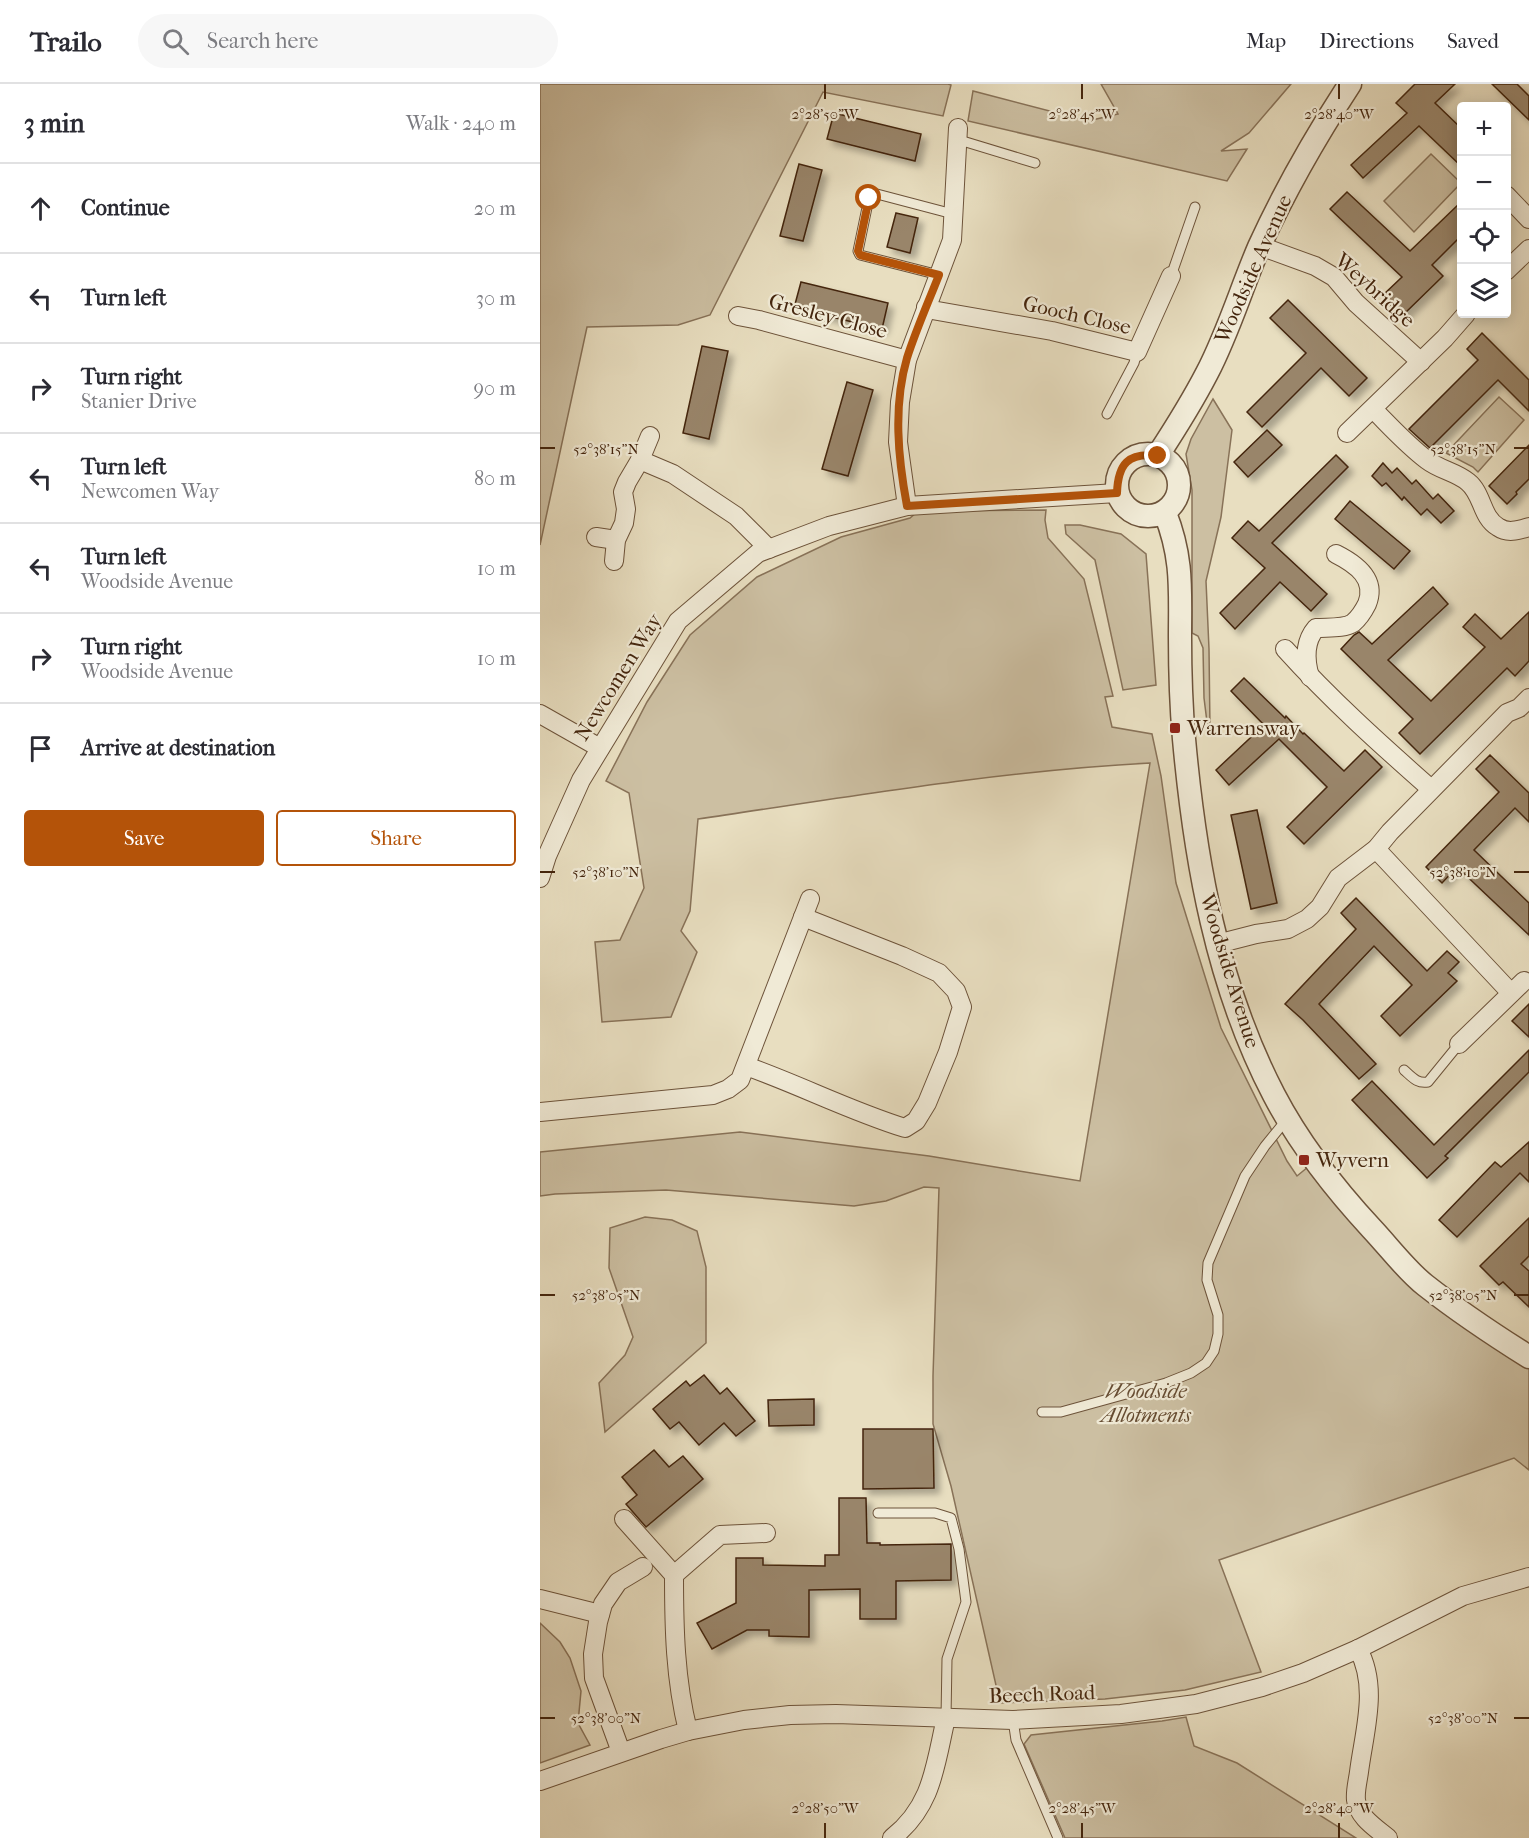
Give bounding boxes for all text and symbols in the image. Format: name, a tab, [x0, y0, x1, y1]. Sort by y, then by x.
search box	[138, 14, 558, 68]
text: Trailo	[30, 25, 102, 58]
icon: search	[159, 25, 192, 58]
text: Search here	[207, 28, 318, 54]
text: Map	[1246, 29, 1286, 53]
text: Directions	[1319, 29, 1414, 53]
text: Saved	[1447, 29, 1499, 53]
map controls	[1457, 102, 1511, 318]
button: +	[1457, 102, 1511, 156]
text: 2°28'50"W	[792, 105, 860, 123]
text: 2°28'45"W	[1048, 105, 1117, 123]
text: 2°28'40"W	[1304, 105, 1375, 123]
text: 3 min	[24, 108, 85, 139]
text: Walk · 240 m	[406, 112, 516, 135]
button: −	[1457, 156, 1511, 210]
route start	[855, 184, 881, 210]
street label: Woodside Avenue	[1209, 191, 1296, 348]
icon: ahead	[24, 192, 57, 225]
text: Continue	[81, 195, 170, 221]
text: 20 m	[474, 197, 516, 220]
button: locate	[1457, 210, 1511, 264]
street label: Weybridge	[1329, 247, 1420, 332]
button: layers	[1457, 264, 1511, 318]
icon: left	[24, 282, 57, 315]
text: Turn left	[81, 285, 167, 311]
text: 30 m	[476, 287, 516, 310]
street label: Gresley Close	[766, 289, 890, 343]
street label: Gooch Close	[1021, 291, 1133, 339]
text: Turn right	[81, 364, 182, 390]
icon: right	[24, 372, 57, 405]
text: 90 m	[474, 377, 516, 400]
text: Stanier Drive	[81, 390, 197, 413]
text: 52°38'15"N	[573, 440, 639, 458]
text: 52°38'15"N	[1430, 440, 1496, 458]
route end	[1144, 442, 1170, 468]
text: Turn left	[81, 454, 167, 480]
icon: left	[24, 462, 57, 495]
text: 80 m	[474, 467, 516, 490]
text: Newcomen Way	[81, 480, 219, 503]
text: Turn left	[81, 544, 167, 570]
icon: left	[24, 552, 57, 585]
text: 10 m	[477, 557, 516, 580]
text: Woodside Avenue	[81, 570, 233, 593]
street label: Newcomen Way	[569, 608, 667, 745]
text: Turn right	[81, 634, 182, 660]
icon: right	[24, 642, 57, 675]
text: 10 m	[477, 647, 516, 670]
text: Woodside Avenue	[81, 660, 233, 683]
place label: Warrensway	[1186, 716, 1301, 740]
marker: Warrensway	[1168, 721, 1182, 735]
icon: arrive	[24, 732, 57, 765]
text: Arrive at destination	[81, 735, 275, 761]
button: Save	[24, 810, 264, 866]
button: Share	[276, 810, 516, 866]
text: 52°38'10"N	[572, 863, 640, 881]
text: 52°38'10"N	[1429, 863, 1497, 881]
street label: Woodside Avenue	[1195, 890, 1265, 1051]
place label: Wyvern	[1315, 1148, 1389, 1172]
marker: Wyvern	[1297, 1153, 1311, 1167]
text: 52°38'05"N	[572, 1286, 641, 1304]
text: 52°38'05"N	[1429, 1286, 1498, 1304]
park label: Woodside Allotments	[1098, 1379, 1191, 1427]
street label: Beech Road	[988, 1680, 1096, 1708]
text: 52°38'00"N	[571, 1709, 642, 1727]
text: 52°38'00"N	[1428, 1709, 1499, 1727]
text: 2°28'50"W	[792, 1799, 860, 1817]
text: 2°28'45"W	[1048, 1799, 1117, 1817]
text: 2°28'40"W	[1304, 1799, 1375, 1817]

